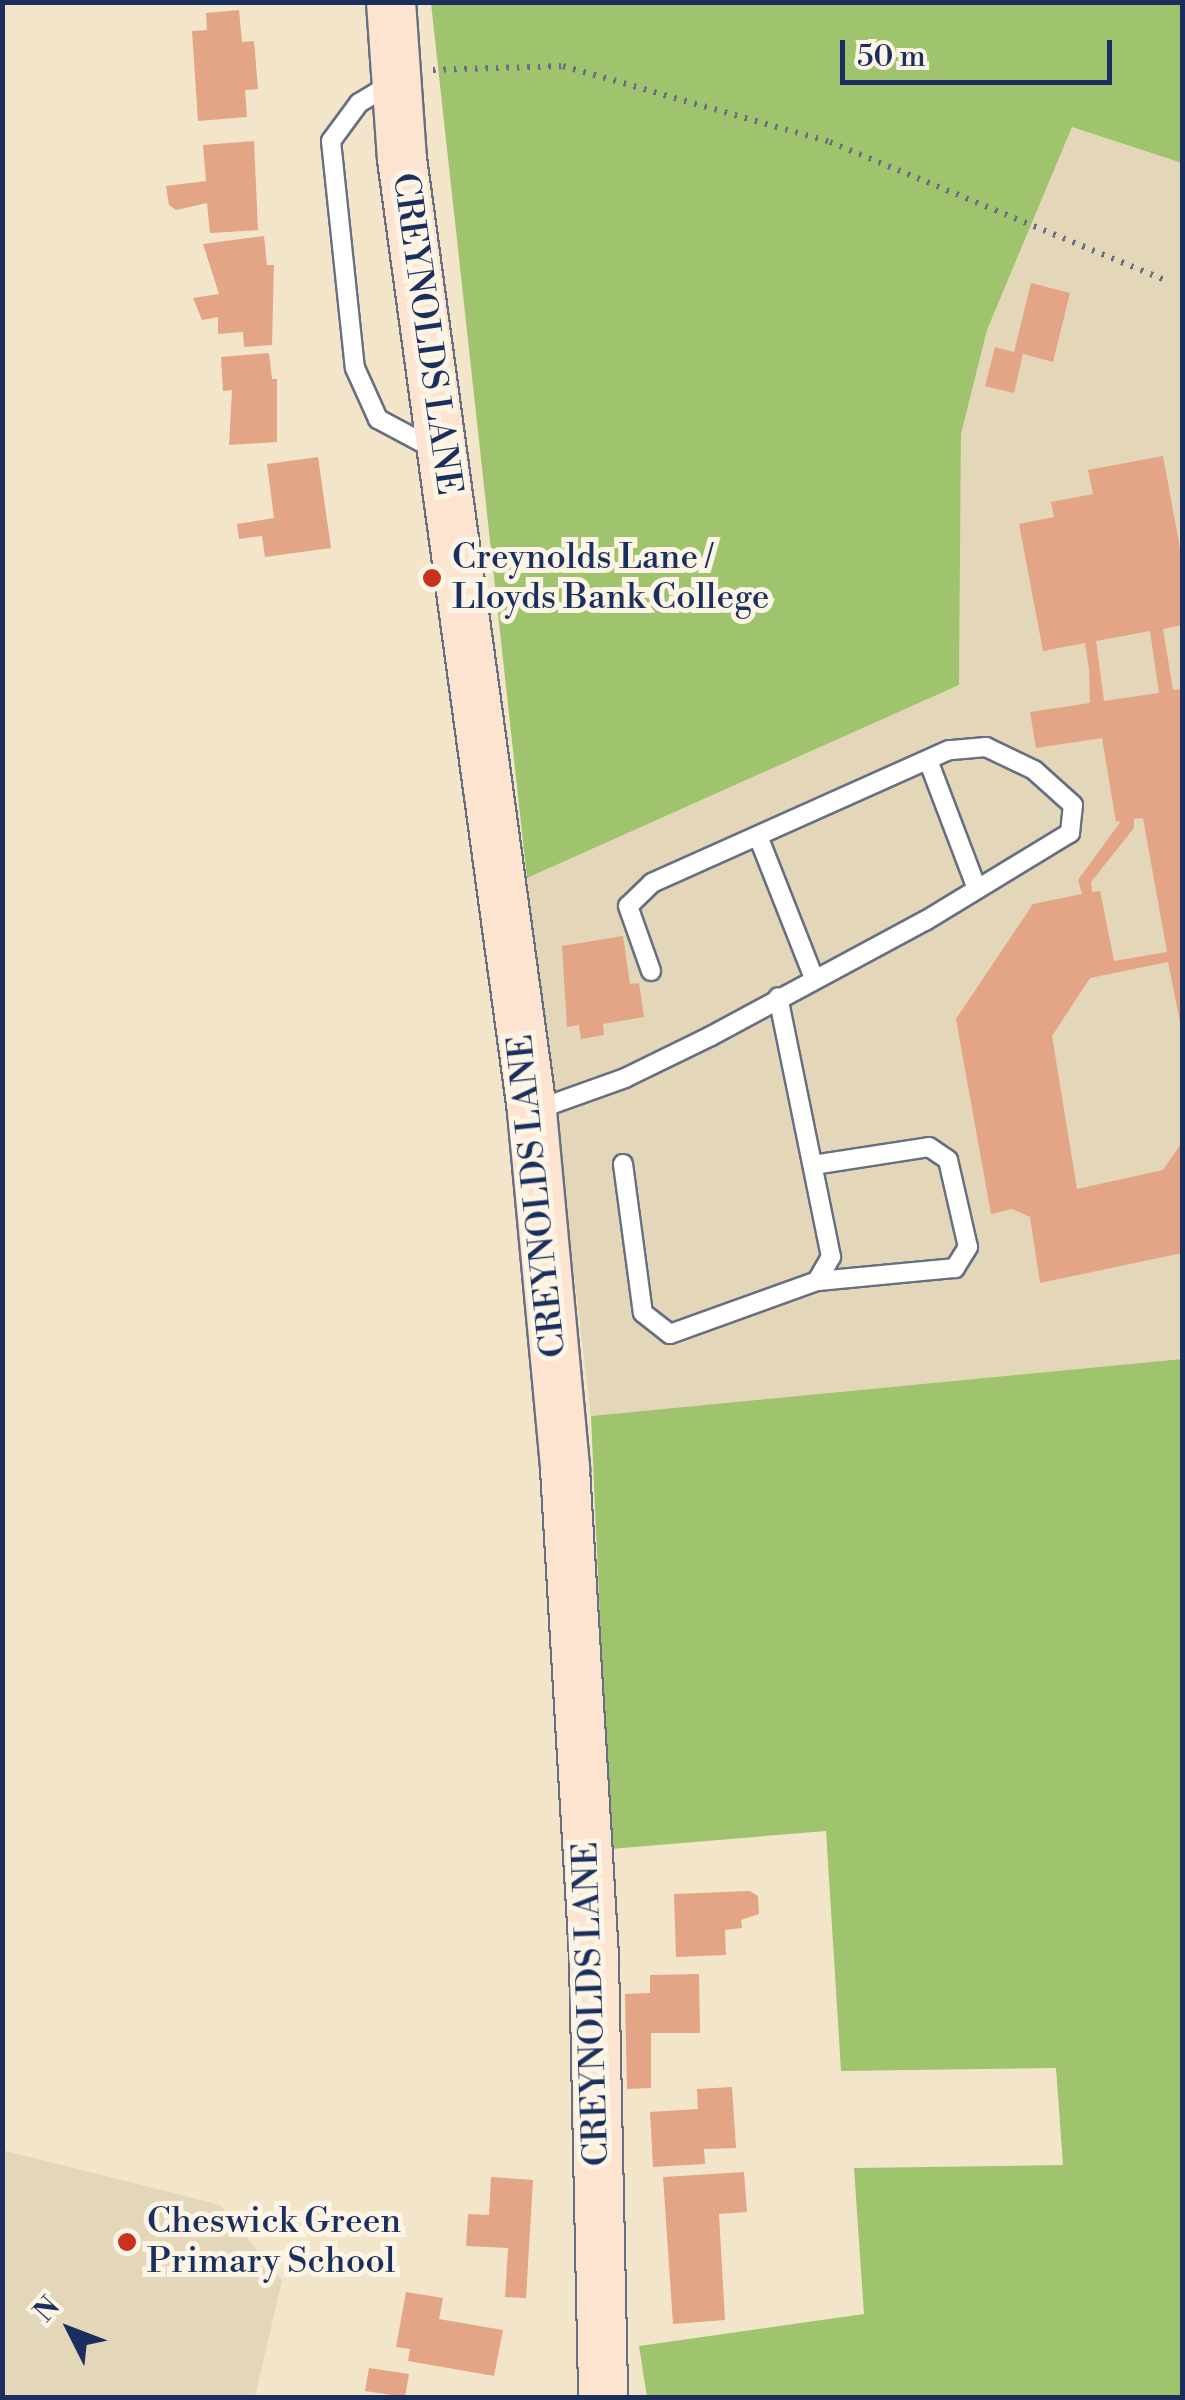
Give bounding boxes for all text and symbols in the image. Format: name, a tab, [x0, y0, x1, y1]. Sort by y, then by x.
scale bar	[845, 20, 1118, 82]
text: 50 m	[857, 38, 926, 76]
street label: CREYNOLDS LANE	[383, 170, 469, 498]
place label: Creynolds Lane / Lloyds Bank College	[452, 537, 770, 619]
marker: Creynolds Lane / Lloyds Bank College	[421, 567, 443, 589]
street label: CREYNOLDS LANE	[500, 1032, 576, 1360]
street label: CREYNOLDS LANE	[565, 1841, 619, 2167]
place label: Cheswick Green Primary School	[147, 2201, 401, 2283]
marker: Cheswick Green Primary School	[116, 2231, 138, 2253]
north arrow	[20, 2280, 120, 2380]
text: N	[27, 2290, 68, 2330]

